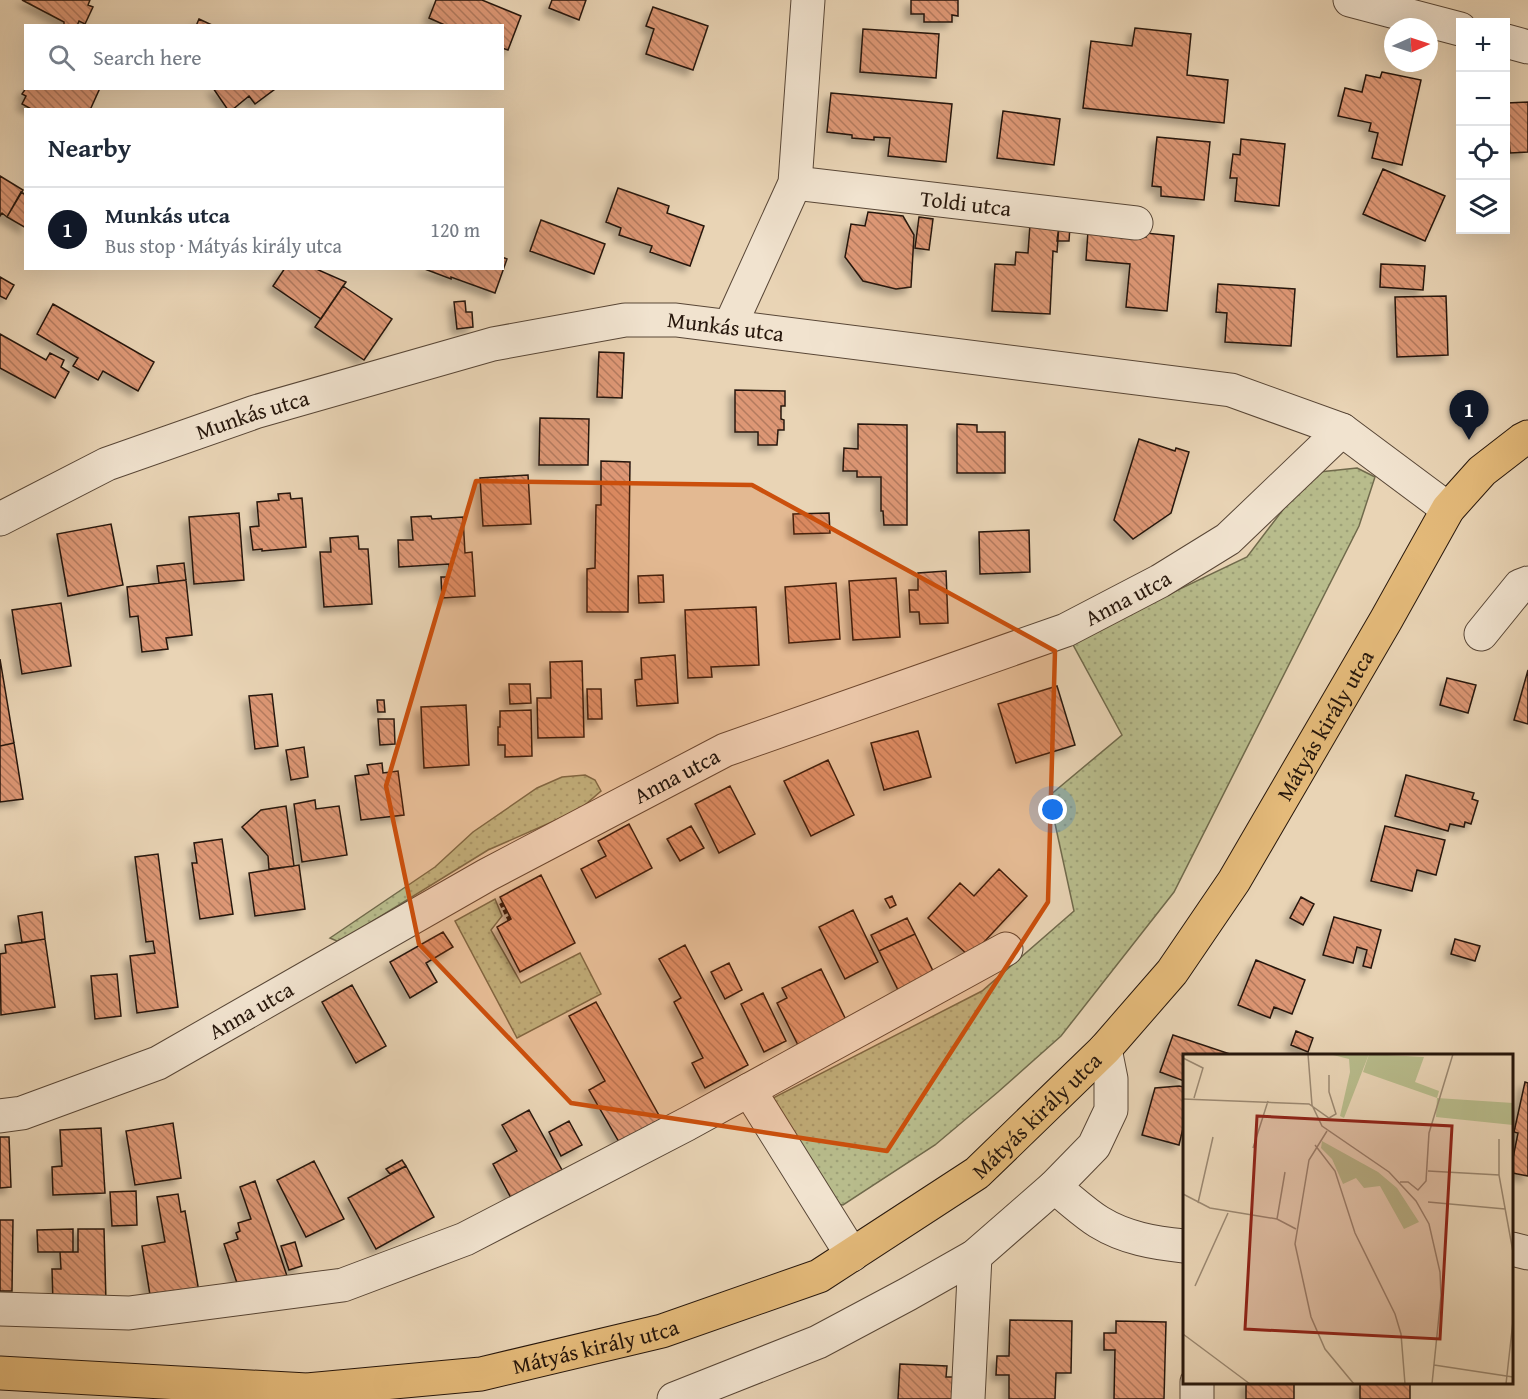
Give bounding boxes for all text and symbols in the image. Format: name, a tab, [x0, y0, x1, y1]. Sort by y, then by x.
north arrow	[1384, 18, 1438, 72]
map controls	[1456, 18, 1510, 234]
button: +	[1456, 18, 1510, 72]
search box	[24, 24, 504, 90]
icon: search	[45, 41, 78, 74]
text: Search here	[93, 41, 202, 73]
button: −	[1456, 72, 1510, 126]
button: locate	[1456, 126, 1510, 180]
text: Nearby	[48, 128, 131, 167]
button: layers	[1456, 180, 1510, 234]
street label: Toldi utca	[918, 182, 1014, 224]
text: Munkás utca	[105, 199, 230, 231]
text: 1	[62, 215, 73, 244]
text: 120 m	[430, 215, 480, 244]
text: Bus stop · Mátyás király utca	[105, 231, 342, 260]
street label: Munkás utca	[666, 303, 787, 350]
street label: Munkás utca	[191, 381, 313, 448]
pin: 1	[1450, 390, 1488, 440]
street label: Anna utca	[1079, 562, 1178, 634]
street label: Mátyás király utca	[1268, 643, 1382, 807]
street label: Anna utca	[628, 739, 726, 811]
your location	[1038, 795, 1067, 824]
street label: Anna utca	[202, 973, 300, 1047]
street label: Mátyás király utca	[964, 1044, 1109, 1186]
inset map	[1183, 1054, 1513, 1384]
street label: Mátyás király utca	[509, 1310, 684, 1382]

